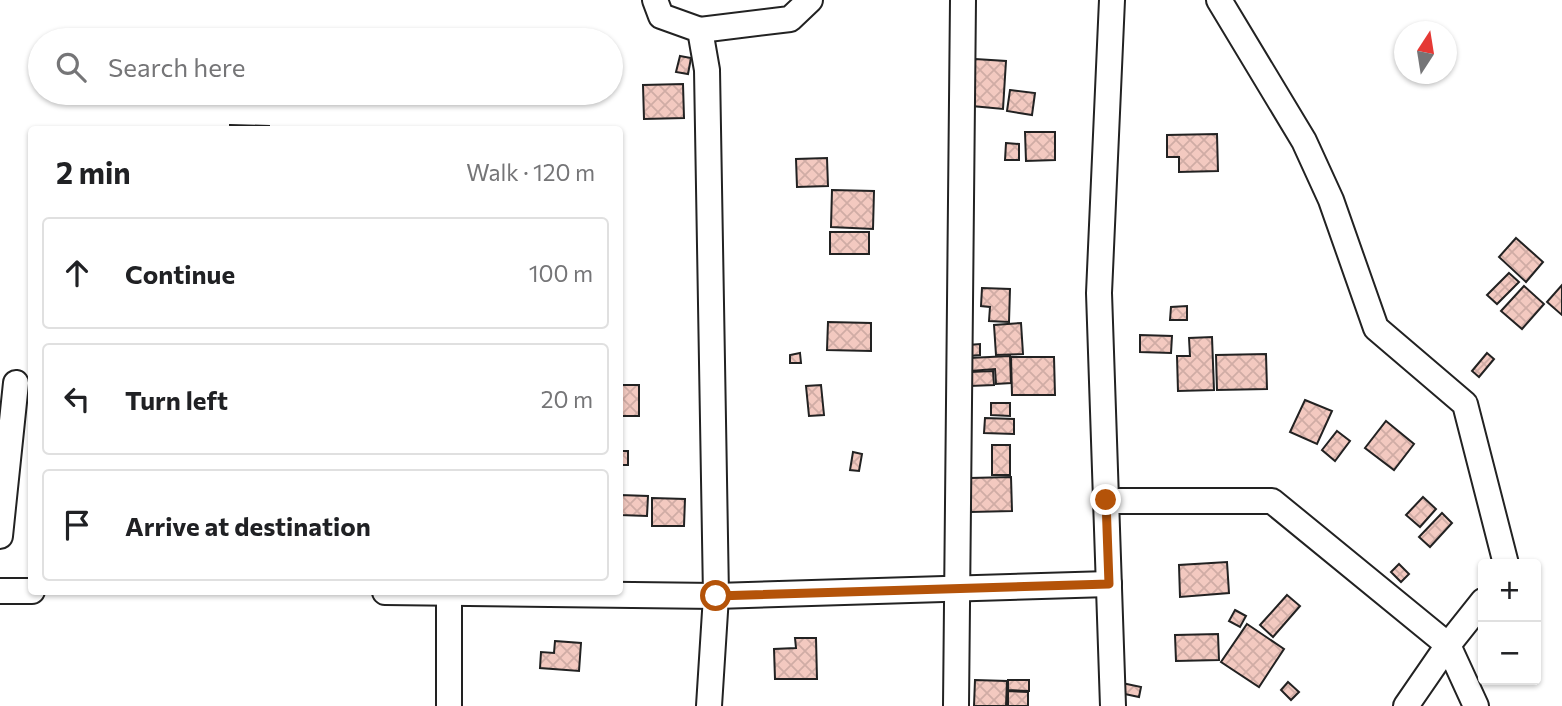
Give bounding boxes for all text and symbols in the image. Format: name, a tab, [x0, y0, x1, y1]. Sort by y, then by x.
north arrow	[1394, 21, 1457, 84]
search box	[28, 28, 623, 105]
icon: search	[52, 48, 90, 86]
text: Search here	[108, 51, 246, 82]
text: 2 min	[56, 153, 131, 190]
text: Walk · 120 m	[466, 158, 595, 186]
icon: ahead	[58, 254, 96, 292]
text: Continue	[125, 258, 235, 289]
text: 100 m	[529, 259, 593, 287]
icon: left	[58, 380, 96, 418]
text: Turn left	[125, 384, 228, 415]
text: 20 m	[541, 385, 593, 413]
route end	[1090, 484, 1121, 515]
icon: arrive	[58, 506, 96, 544]
text: Arrive at destination	[125, 510, 371, 541]
map controls	[1478, 559, 1541, 685]
button: +	[1478, 559, 1541, 622]
route start	[700, 580, 731, 611]
button: −	[1478, 622, 1541, 685]

